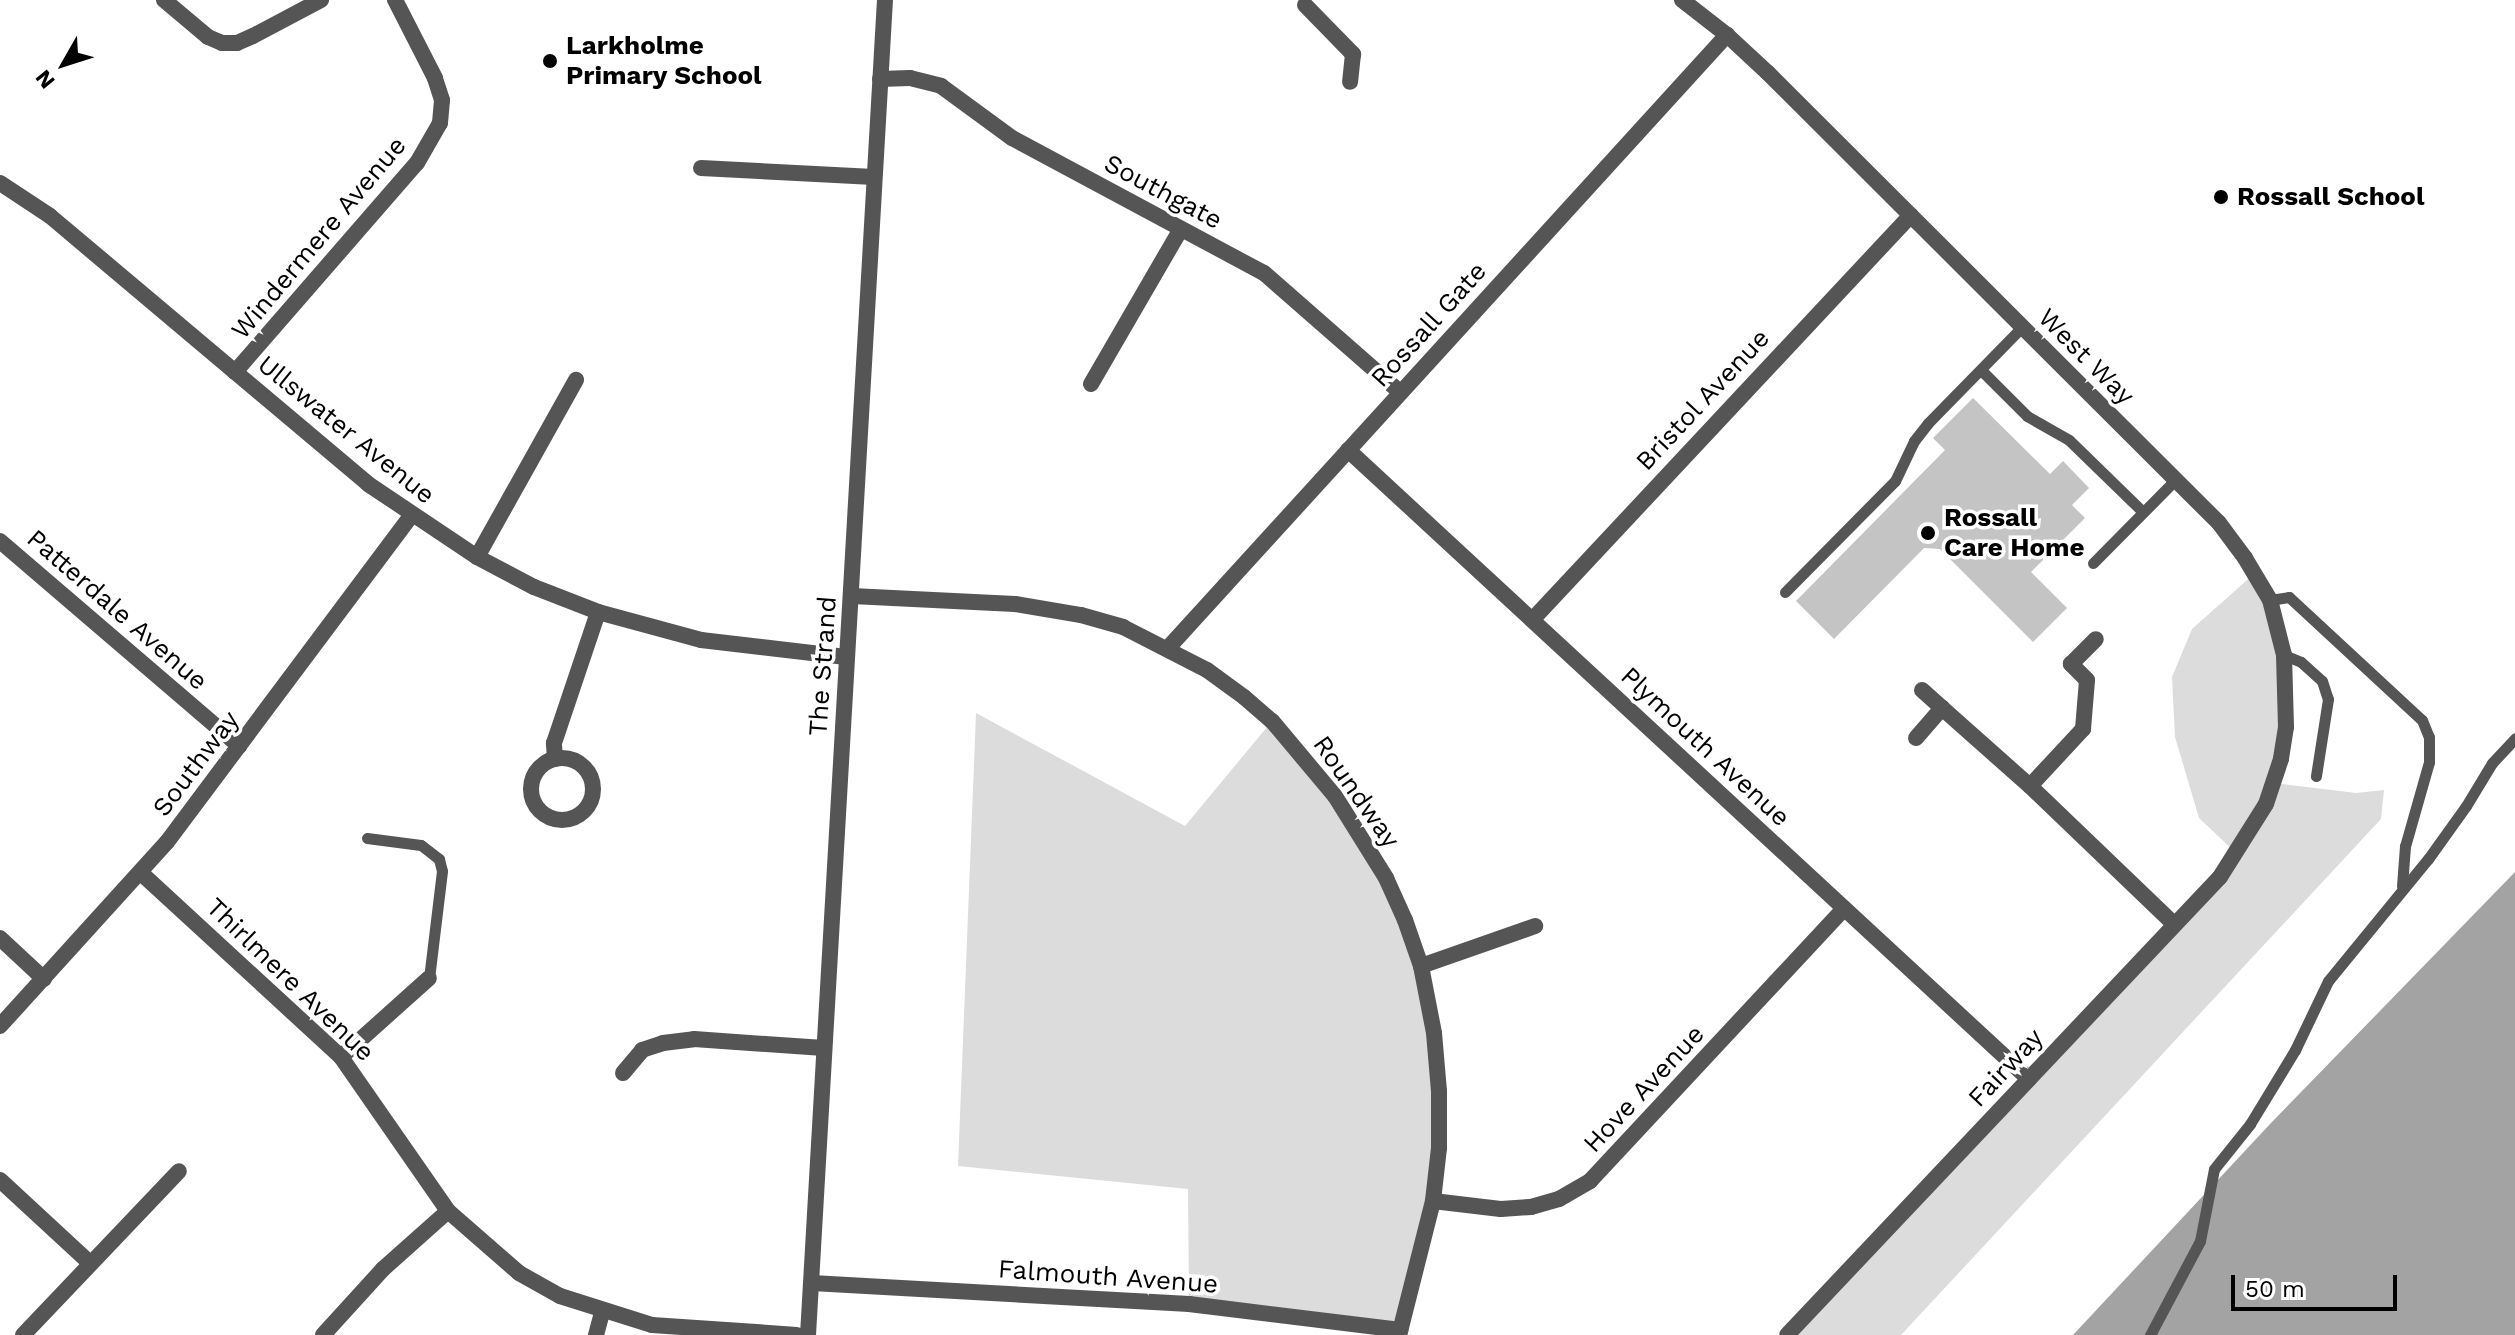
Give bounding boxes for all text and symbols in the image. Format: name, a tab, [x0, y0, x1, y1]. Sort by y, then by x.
north arrow	[24, 24, 104, 104]
place label: Larkholme Primary School	[566, 30, 762, 92]
marker: Larkholme Primary School	[541, 52, 559, 70]
text: N	[30, 65, 60, 94]
street label: Windermere Avenue	[225, 130, 413, 346]
street label: Southgate	[1099, 148, 1227, 236]
place label: Rossall School	[2237, 181, 2425, 213]
marker: Rossall School	[2212, 188, 2230, 206]
street label: Rossall Gate	[1364, 256, 1494, 394]
street label: West Way	[2031, 302, 2141, 412]
street label: Bristol Avenue	[1629, 322, 1777, 478]
street label: Ullswater Avenue	[251, 349, 441, 511]
place label: Rossall Care Home	[1944, 502, 2085, 564]
street label: Patterdale Avenue	[20, 523, 214, 697]
marker: Rossall Care Home	[1919, 524, 1937, 542]
street label: The Strand	[803, 595, 843, 737]
street label: Plymouth Avenue	[1614, 660, 1796, 834]
street label: Southway	[146, 705, 246, 823]
street label: Roundway	[1306, 730, 1406, 854]
street label: Thirlmere Avenue	[199, 891, 381, 1069]
street label: Hove Avenue	[1577, 1018, 1711, 1160]
street label: Fairway	[1962, 1022, 2050, 1114]
street label: Falmouth Avenue	[996, 1254, 1220, 1300]
scale bar	[2235, 1259, 2401, 1309]
text: 50 m	[2245, 1275, 2305, 1303]

